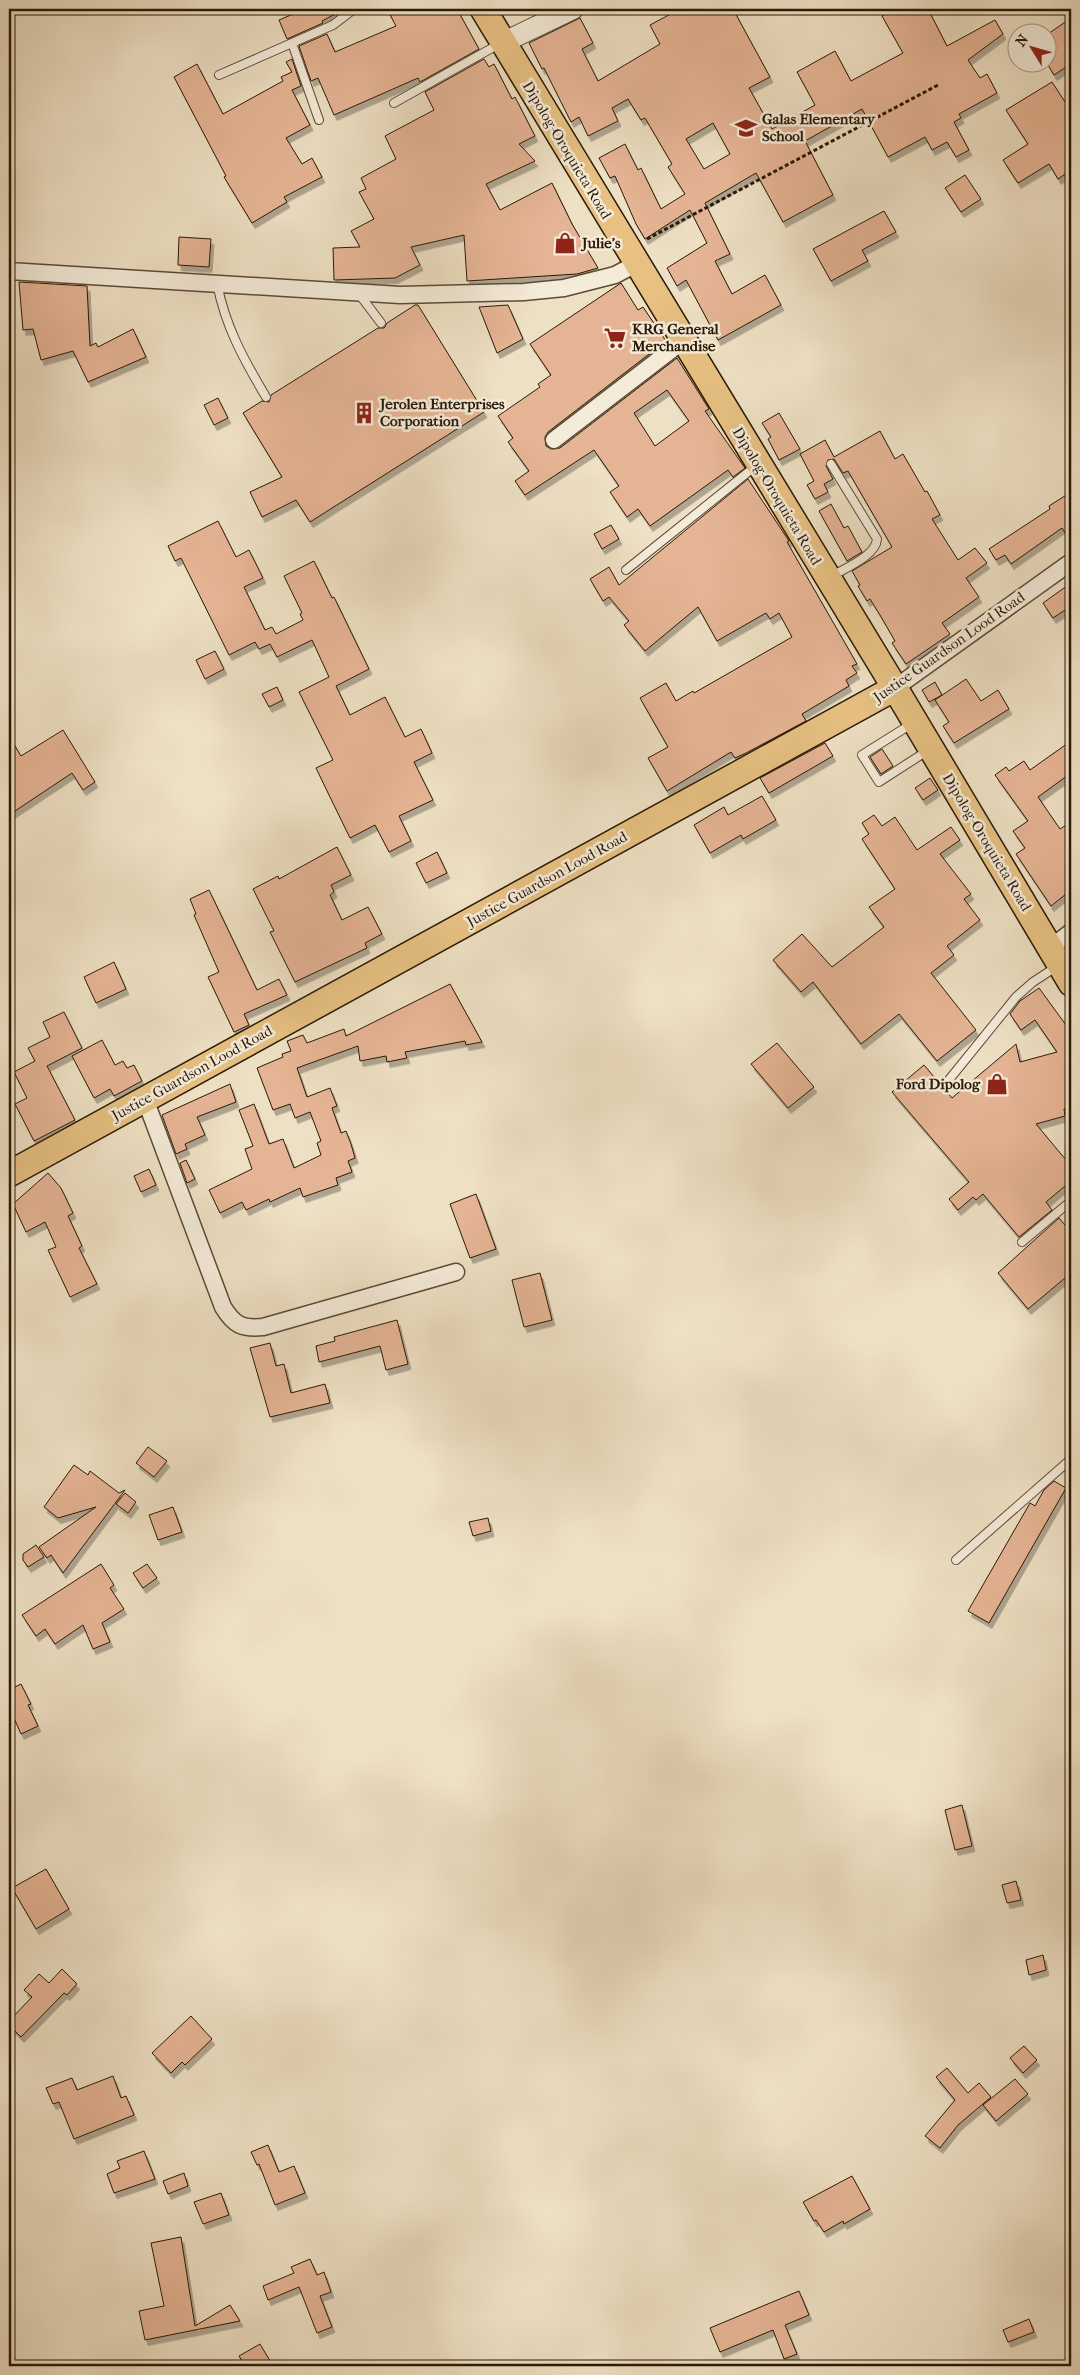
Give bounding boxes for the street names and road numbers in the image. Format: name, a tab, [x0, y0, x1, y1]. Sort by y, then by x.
street label: Dipolog-Oroquieta Road	[519, 78, 616, 223]
street label: Dipolog-Oroquieta Road	[729, 424, 826, 569]
street label: Justice Guardson Lood Road	[869, 587, 1029, 707]
street label: Dipolog-Oroquieta Road	[939, 770, 1036, 915]
street label: Justice Guardson Lood Road	[463, 827, 631, 931]
street label: Justice Guardson Lood Road	[108, 1021, 276, 1125]

